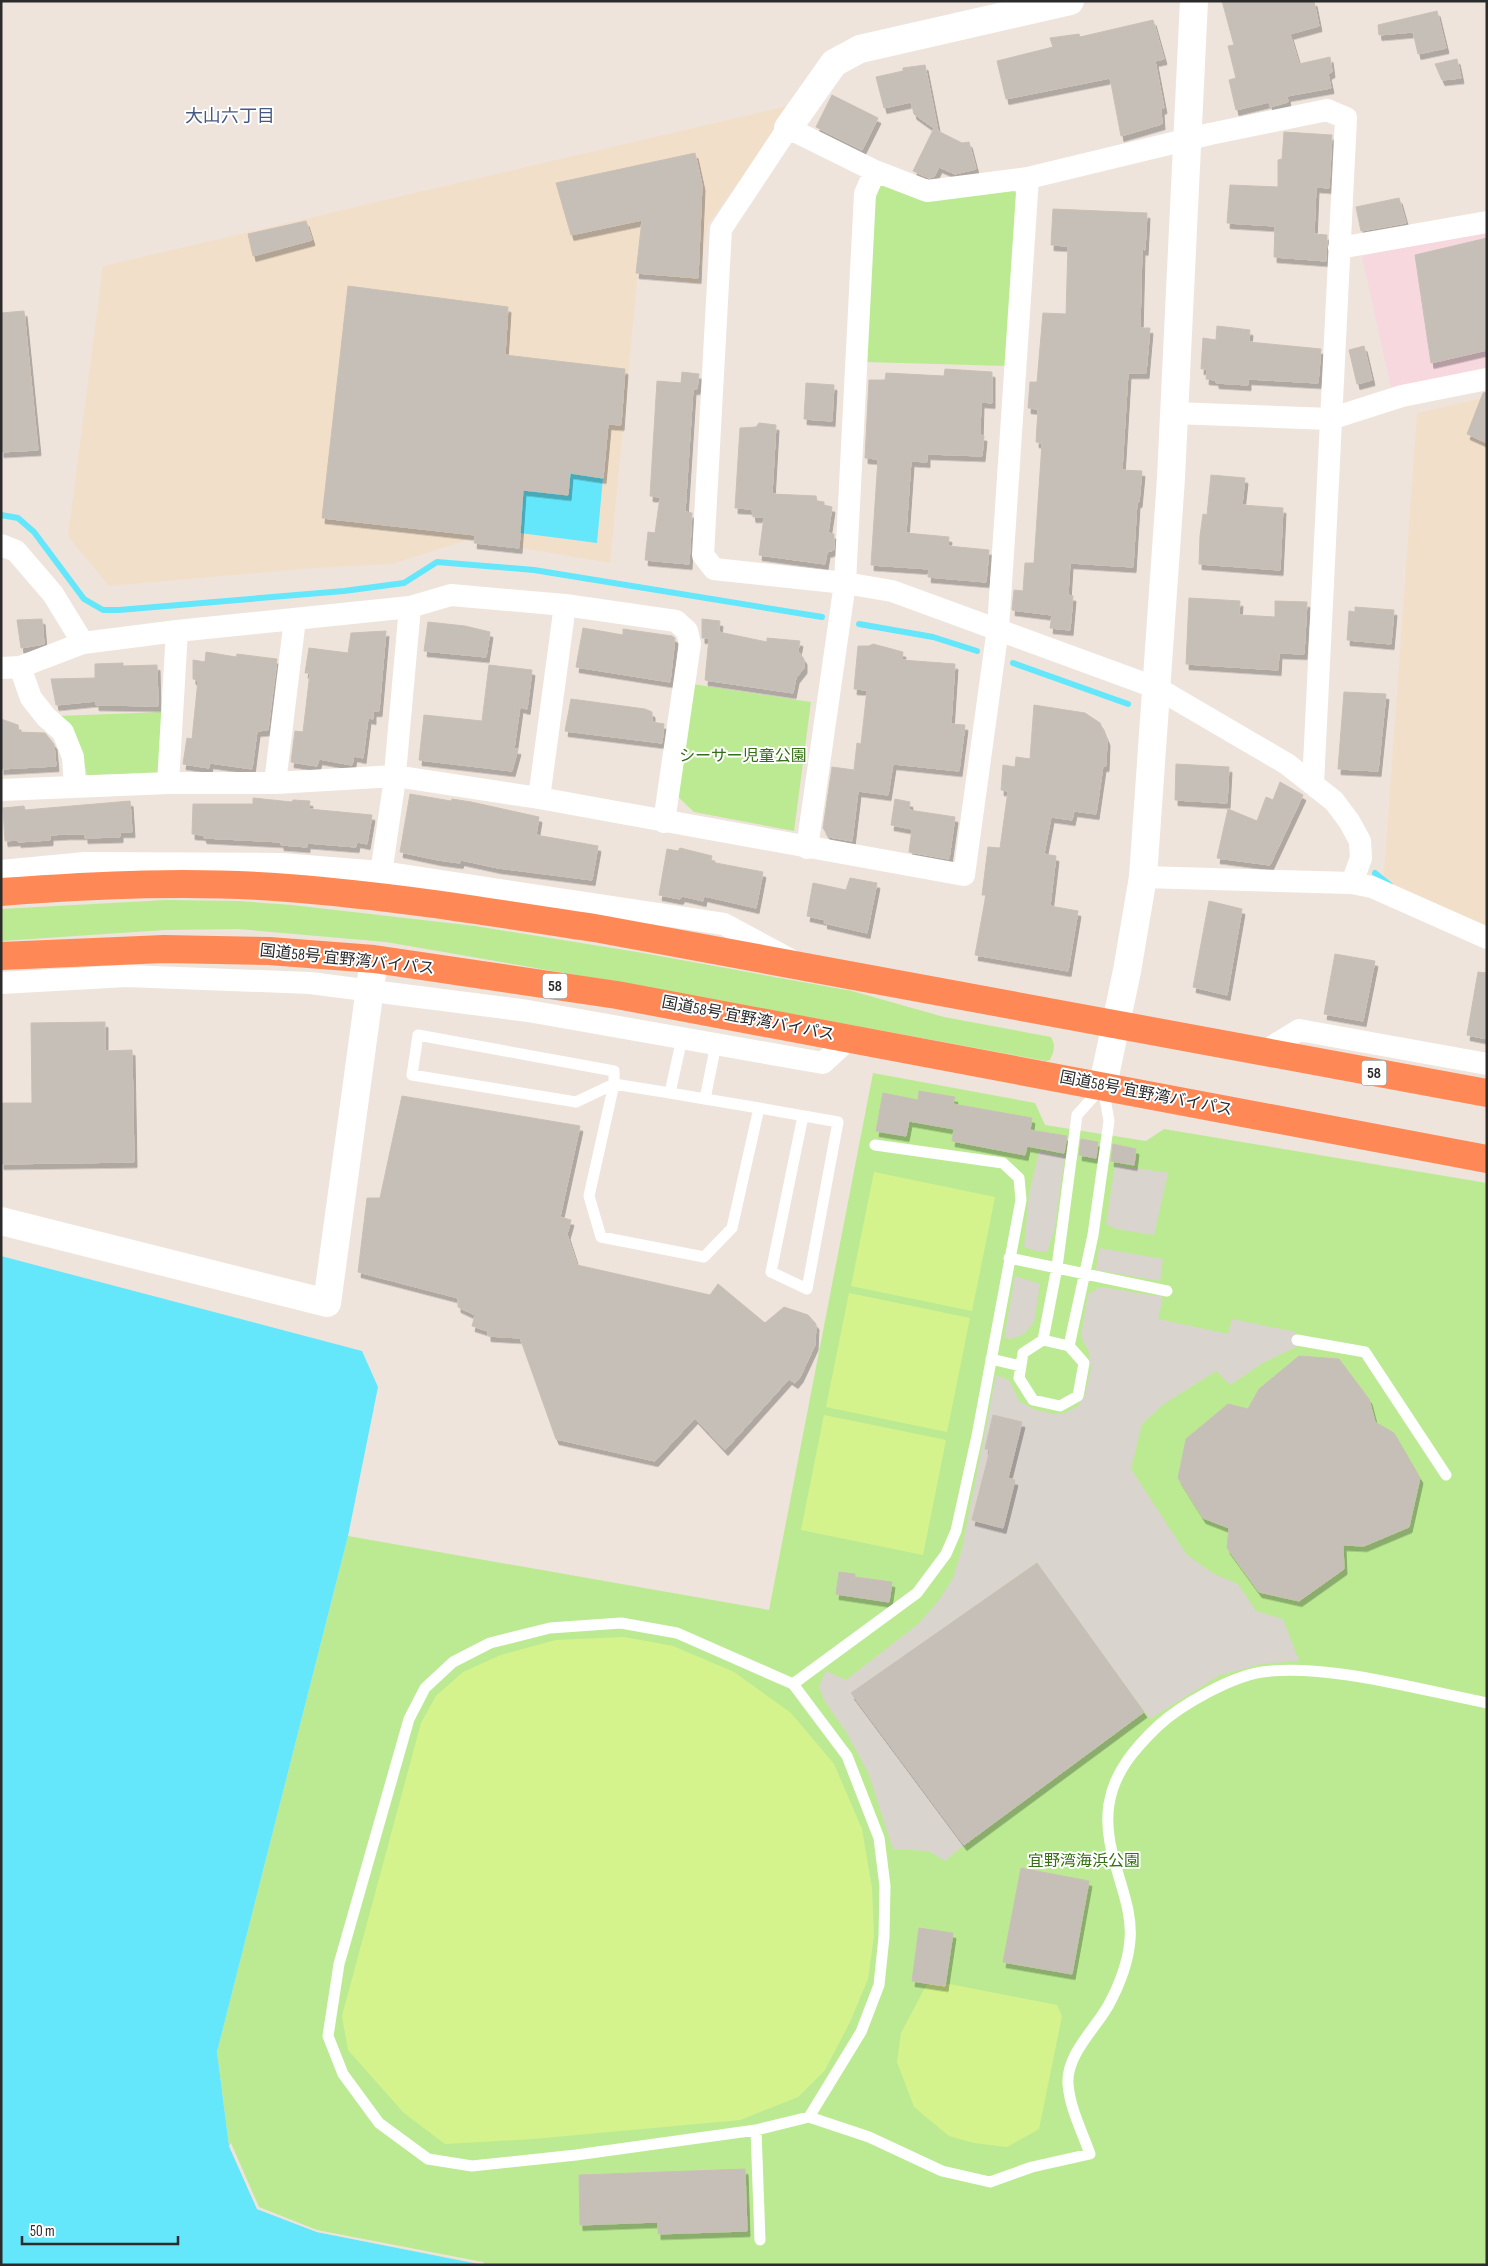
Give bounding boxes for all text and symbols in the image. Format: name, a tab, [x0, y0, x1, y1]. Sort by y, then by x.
district label: 大山六丁目	[185, 106, 275, 127]
park label: シーサー児童公園	[679, 747, 807, 766]
street label: 国道58号 宜野湾バイパス	[259, 941, 435, 979]
road number: 58	[542, 974, 568, 998]
street label: 国道58号 宜野湾バイパス	[660, 993, 836, 1045]
road number: 58	[1362, 1060, 1386, 1086]
street label: 国道58号 宜野湾バイパス	[1058, 1068, 1234, 1120]
park label: 宜野湾海浜公園	[1028, 1852, 1140, 1871]
scale bar	[22, 2214, 179, 2246]
text: 50 m	[30, 2222, 55, 2241]

